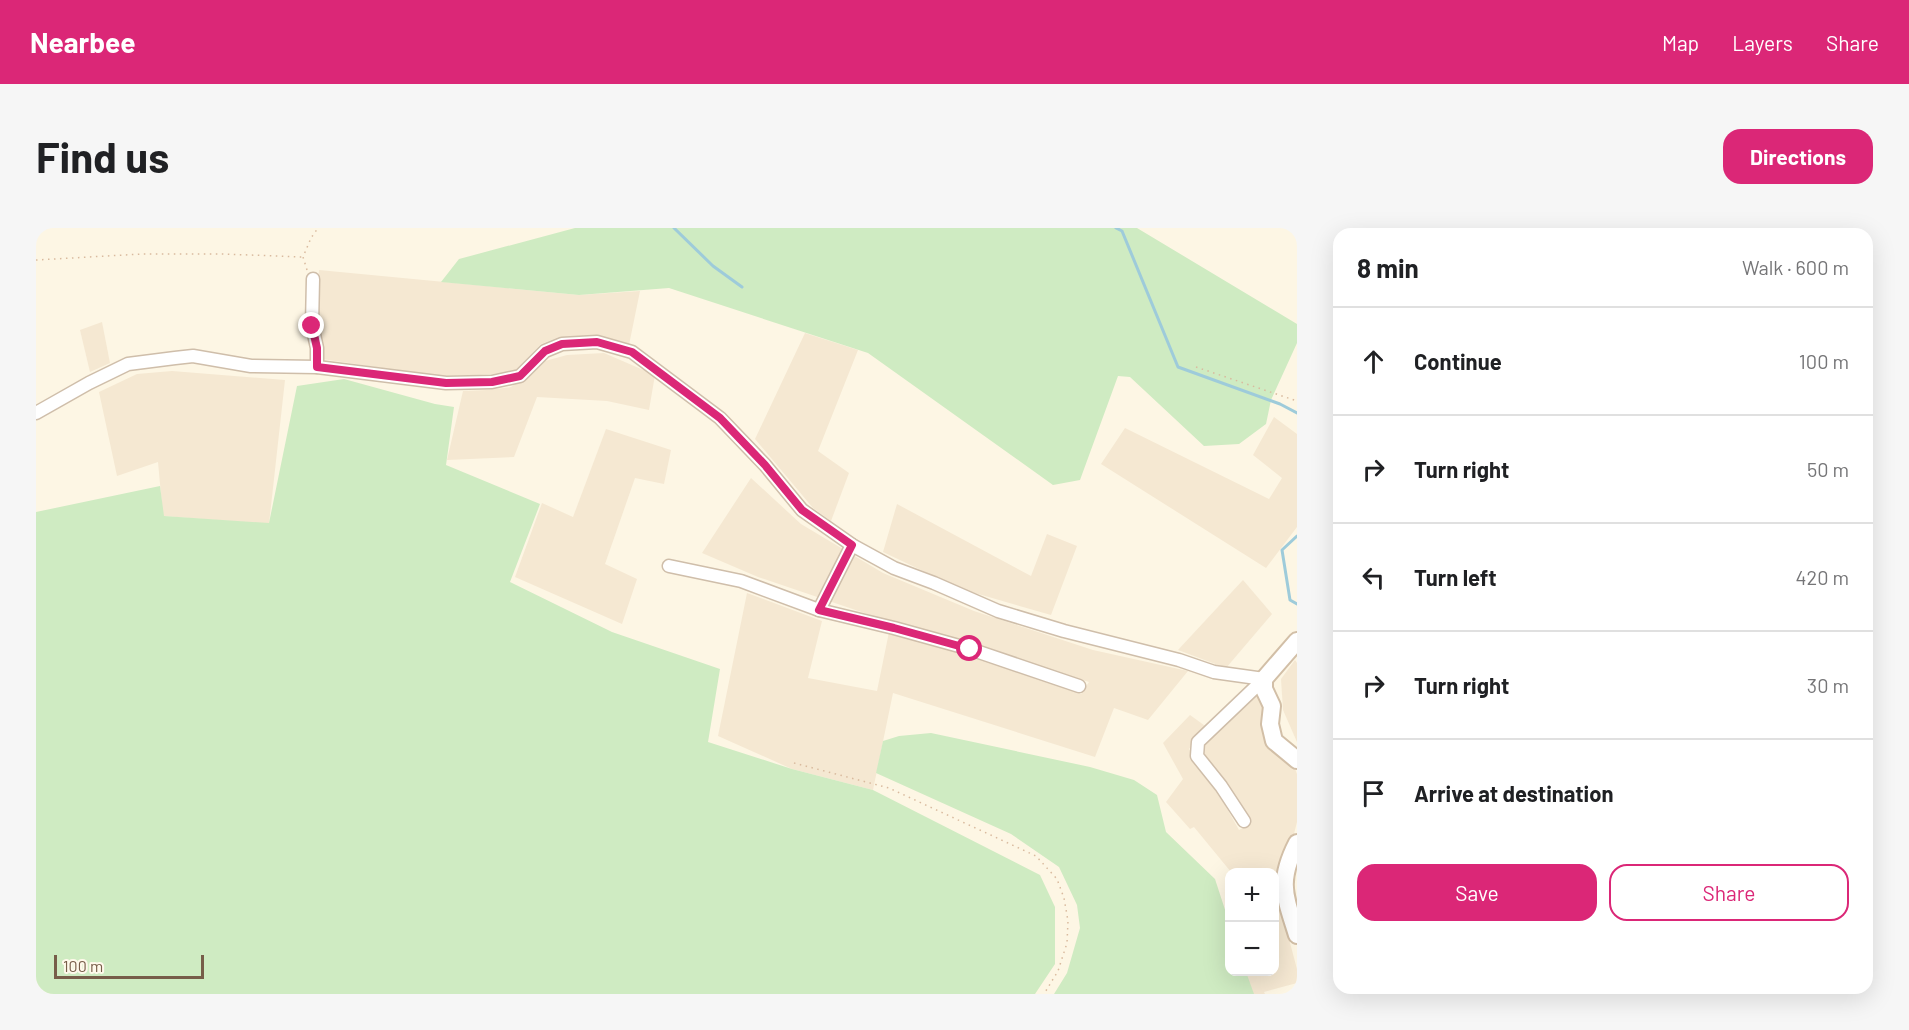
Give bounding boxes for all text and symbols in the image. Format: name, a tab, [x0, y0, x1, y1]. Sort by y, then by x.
text: Nearbee	[30, 25, 136, 59]
text: Map	[1662, 30, 1699, 55]
text: Layers	[1732, 30, 1793, 55]
text: Share	[1826, 30, 1879, 55]
button: Directions	[1723, 129, 1873, 184]
text: Find us	[36, 131, 169, 181]
text: 8 min	[1357, 252, 1419, 283]
text: Walk · 600 m	[1742, 255, 1849, 279]
route end	[298, 312, 324, 338]
icon: ahead	[1357, 345, 1390, 378]
text: Continue	[1414, 348, 1502, 374]
text: 100 m	[1799, 349, 1849, 373]
icon: right	[1357, 453, 1390, 486]
text: Turn right	[1414, 456, 1509, 482]
text: 50 m	[1807, 457, 1849, 481]
icon: left	[1357, 561, 1390, 594]
text: Turn left	[1414, 564, 1497, 590]
text: 420 m	[1795, 565, 1849, 589]
route start	[956, 635, 982, 661]
icon: right	[1357, 669, 1390, 702]
text: Turn right	[1414, 672, 1509, 698]
text: 30 m	[1807, 673, 1849, 697]
icon: arrive	[1357, 777, 1390, 810]
text: Arrive at destination	[1414, 780, 1613, 806]
button: Save	[1357, 864, 1597, 921]
button: Share	[1609, 864, 1849, 921]
map controls	[1225, 868, 1279, 976]
button: +	[1225, 868, 1279, 922]
button: −	[1225, 922, 1279, 976]
scale bar	[54, 952, 204, 980]
text: 100 m	[63, 956, 103, 975]

